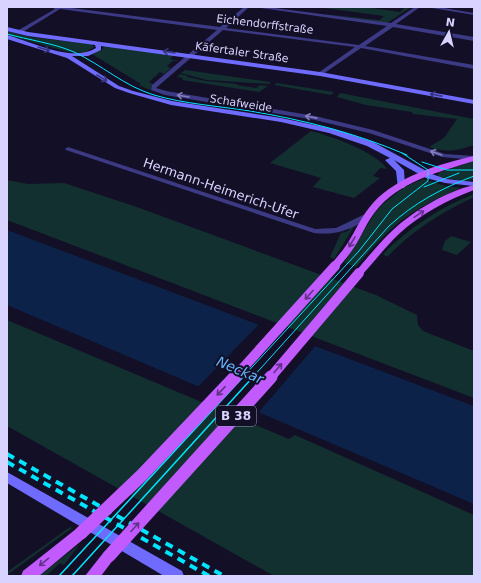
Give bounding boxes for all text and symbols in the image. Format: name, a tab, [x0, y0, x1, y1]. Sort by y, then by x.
street label: Eichendorffstraße	[216, 12, 314, 37]
north arrow	[429, 12, 469, 52]
text: N	[445, 16, 456, 30]
street label: Käfertaler Straße	[194, 40, 290, 66]
one-way arrow	[37, 46, 50, 53]
one-way arrow	[163, 48, 176, 56]
one-way arrow	[96, 74, 107, 82]
one-way arrow	[430, 91, 443, 99]
one-way arrow	[177, 92, 190, 100]
street label: Schafweide	[209, 92, 273, 115]
one-way arrow	[305, 113, 318, 121]
one-way arrow	[430, 149, 442, 157]
street label: Hermann-Heimerich-Ufer	[141, 155, 301, 222]
one-way arrow	[413, 210, 424, 218]
one-way arrow	[347, 236, 355, 248]
one-way arrow	[305, 289, 314, 299]
water label: Neckar	[214, 353, 267, 387]
one-way arrow	[274, 363, 283, 373]
one-way arrow	[217, 386, 226, 396]
road number: B 38	[216, 406, 256, 426]
one-way arrow	[130, 522, 140, 532]
one-way arrow	[39, 558, 50, 567]

